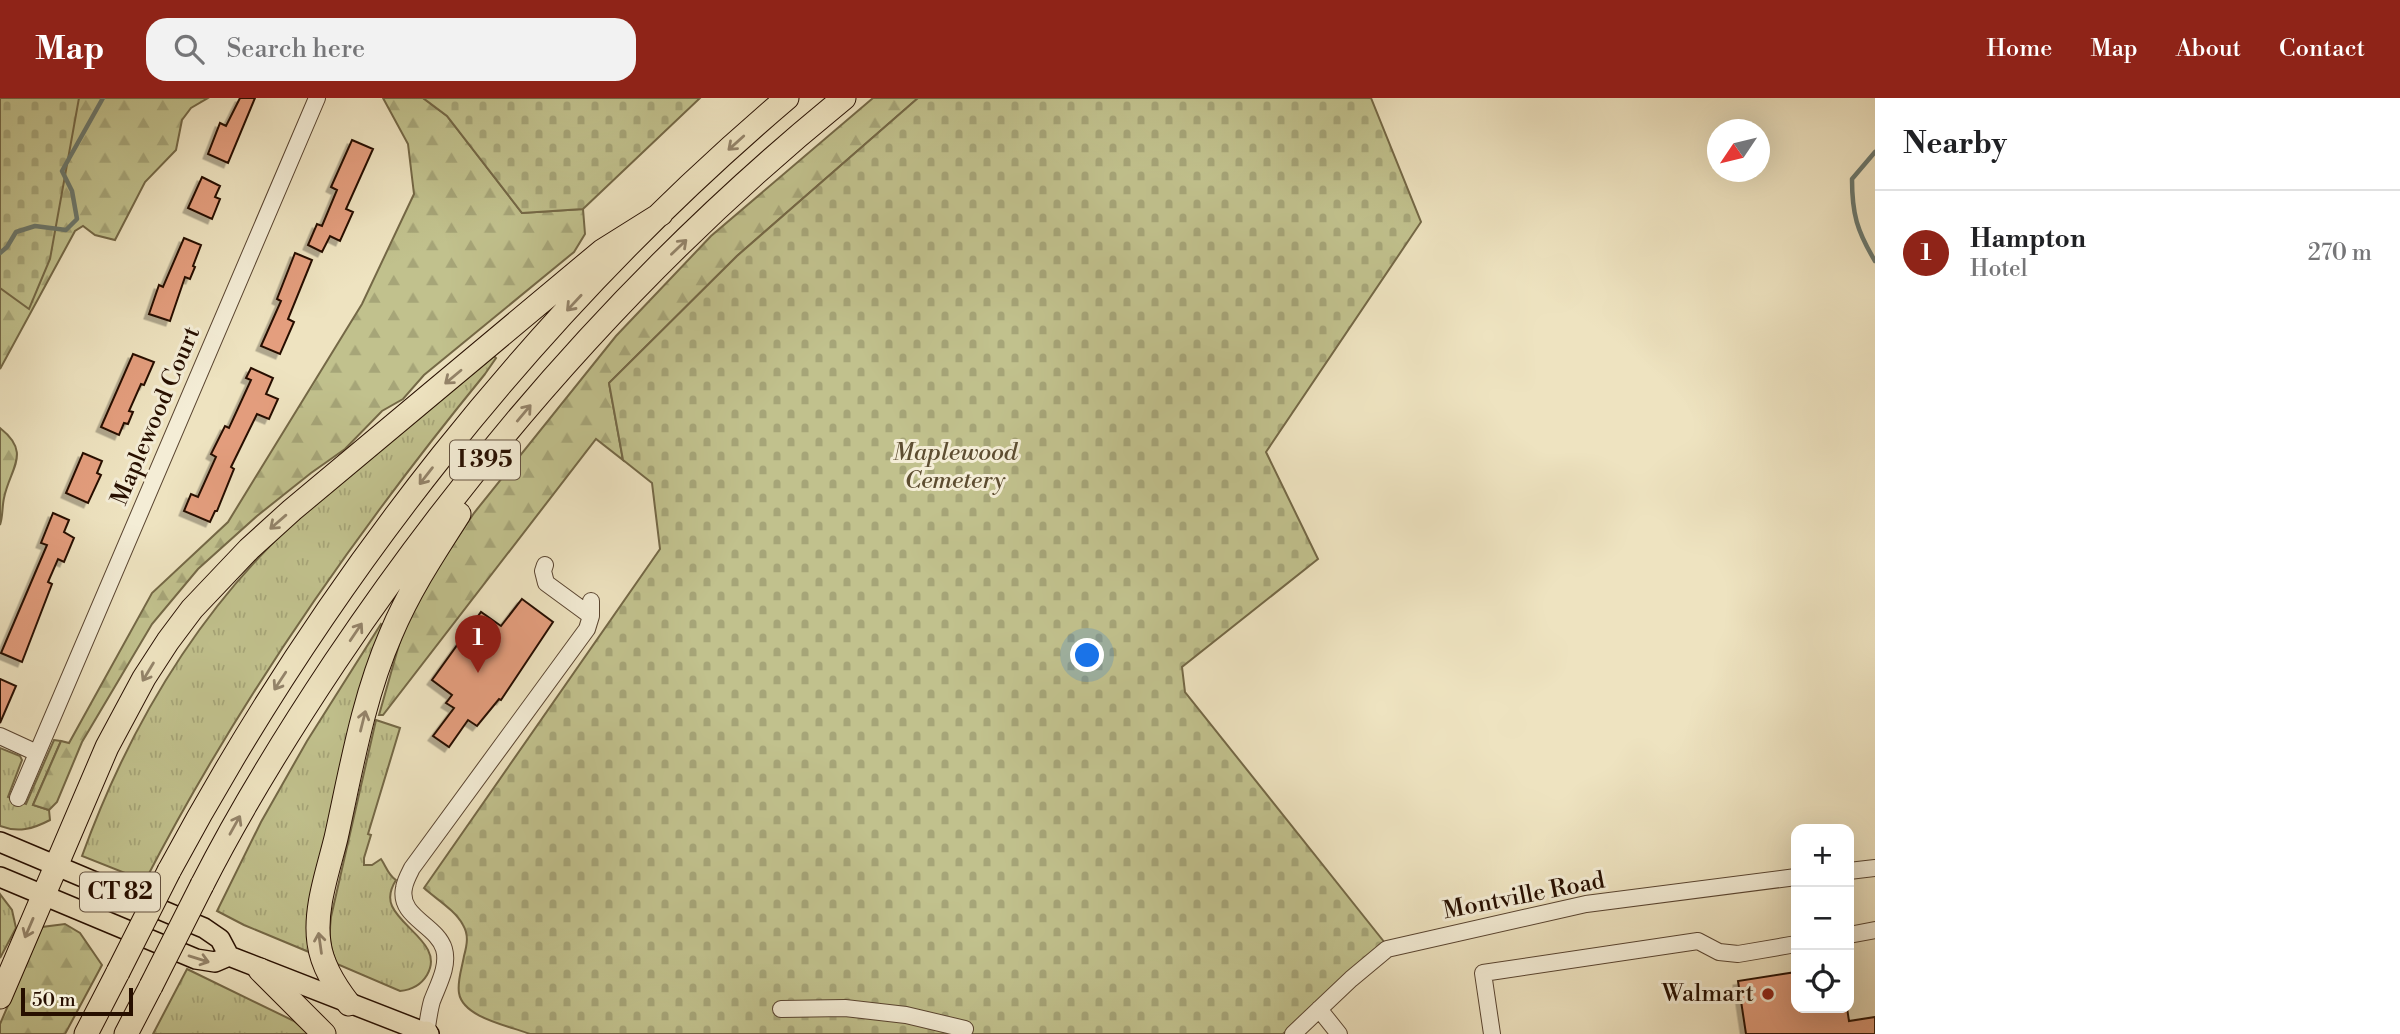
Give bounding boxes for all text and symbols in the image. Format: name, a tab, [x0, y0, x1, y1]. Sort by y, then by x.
search box	[146, 18, 636, 81]
text: Map	[35, 29, 104, 70]
icon: search	[170, 30, 208, 68]
text: Search here	[226, 33, 365, 65]
text: Home	[1987, 34, 2052, 64]
text: Map	[2090, 34, 2138, 64]
text: About	[2176, 34, 2241, 64]
text: Contact	[2279, 34, 2365, 64]
north arrow	[1707, 119, 1770, 182]
text: Nearby	[1903, 125, 2007, 163]
one-way arrow	[727, 135, 745, 151]
text: Hampton	[1970, 223, 2086, 255]
one-way arrow	[670, 238, 687, 255]
text: 1	[1920, 239, 1932, 267]
text: 270 m	[2308, 239, 2372, 267]
text: Hotel	[1970, 255, 2028, 283]
one-way arrow	[566, 294, 582, 312]
street label: Maplewood Court	[105, 322, 207, 510]
one-way arrow	[445, 369, 463, 385]
one-way arrow	[516, 404, 532, 422]
park label: Maplewood Cemetery	[893, 438, 1019, 496]
road number: I 395	[450, 440, 520, 480]
one-way arrow	[419, 466, 434, 484]
one-way arrow	[269, 514, 287, 530]
pin: 1	[455, 615, 501, 673]
one-way arrow	[349, 623, 363, 642]
your location	[1070, 638, 1104, 672]
one-way arrow	[141, 661, 155, 681]
one-way arrow	[273, 671, 287, 690]
one-way arrow	[357, 710, 370, 733]
one-way arrow	[228, 815, 242, 835]
map controls	[1791, 824, 1854, 1013]
button: +	[1791, 824, 1854, 887]
street label: Montville Road	[1440, 866, 1608, 926]
road number: CT 82	[80, 872, 160, 912]
button: −	[1791, 887, 1854, 950]
one-way arrow	[22, 917, 35, 938]
one-way arrow	[313, 932, 326, 955]
button: locate	[1791, 950, 1854, 1013]
one-way arrow	[187, 953, 209, 966]
place label: Walmart	[1661, 979, 1755, 1009]
scale bar	[21, 985, 133, 1017]
marker: Walmart	[1760, 986, 1776, 1002]
text: 50 m	[32, 988, 76, 1012]

